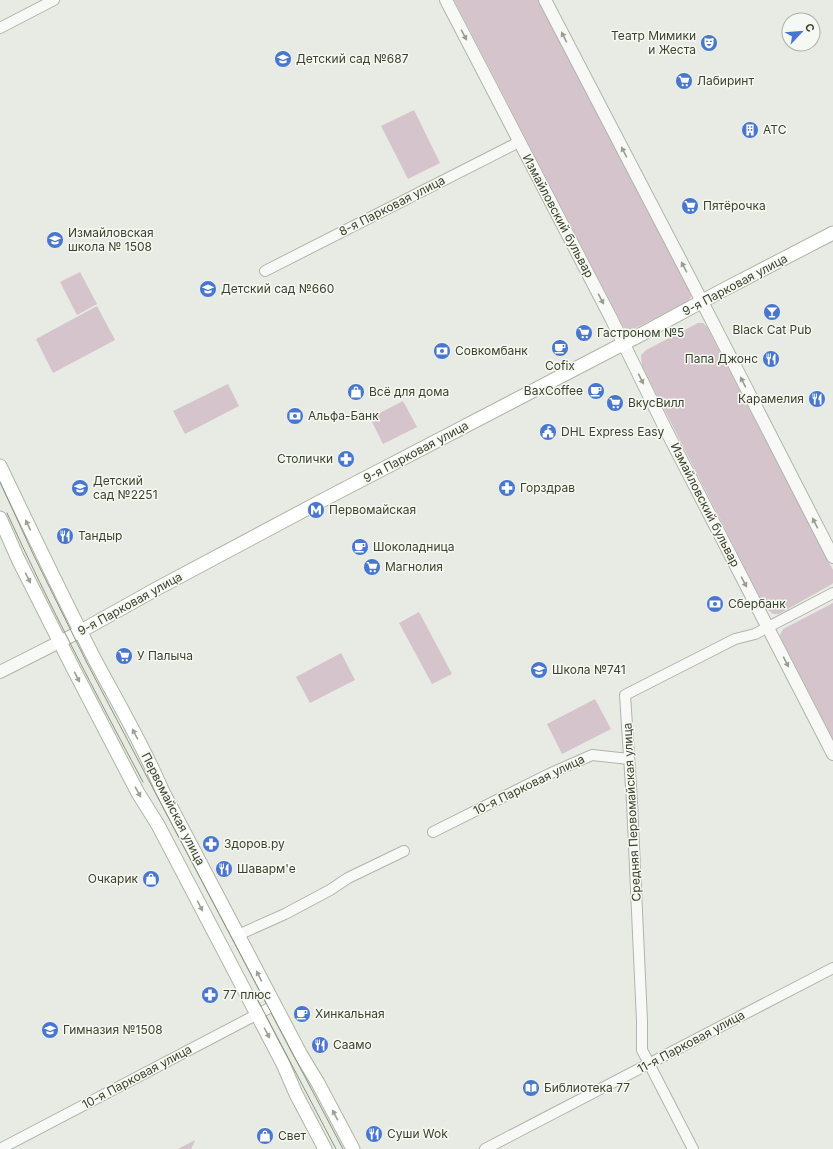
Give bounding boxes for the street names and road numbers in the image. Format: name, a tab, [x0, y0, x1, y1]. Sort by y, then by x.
street label: Измайловский бульвар	[520, 151, 597, 280]
street label: 8-я Парковая улица	[336, 172, 447, 239]
street label: 9-я Парковая улица	[680, 250, 790, 319]
street label: 9-я Парковая улица	[361, 417, 471, 486]
street label: Измайловский бульвар	[668, 440, 743, 569]
street label: 9-я Парковая улица	[75, 569, 185, 639]
street label: Средняя Первомайская улица	[619, 722, 644, 902]
street label: Первомайская улица	[138, 750, 208, 868]
street label: 10-я Парковая улица	[471, 751, 587, 818]
street label: 11-я Парковая улица	[635, 1007, 747, 1076]
street label: 10-я Парковая улица	[79, 1041, 194, 1112]

